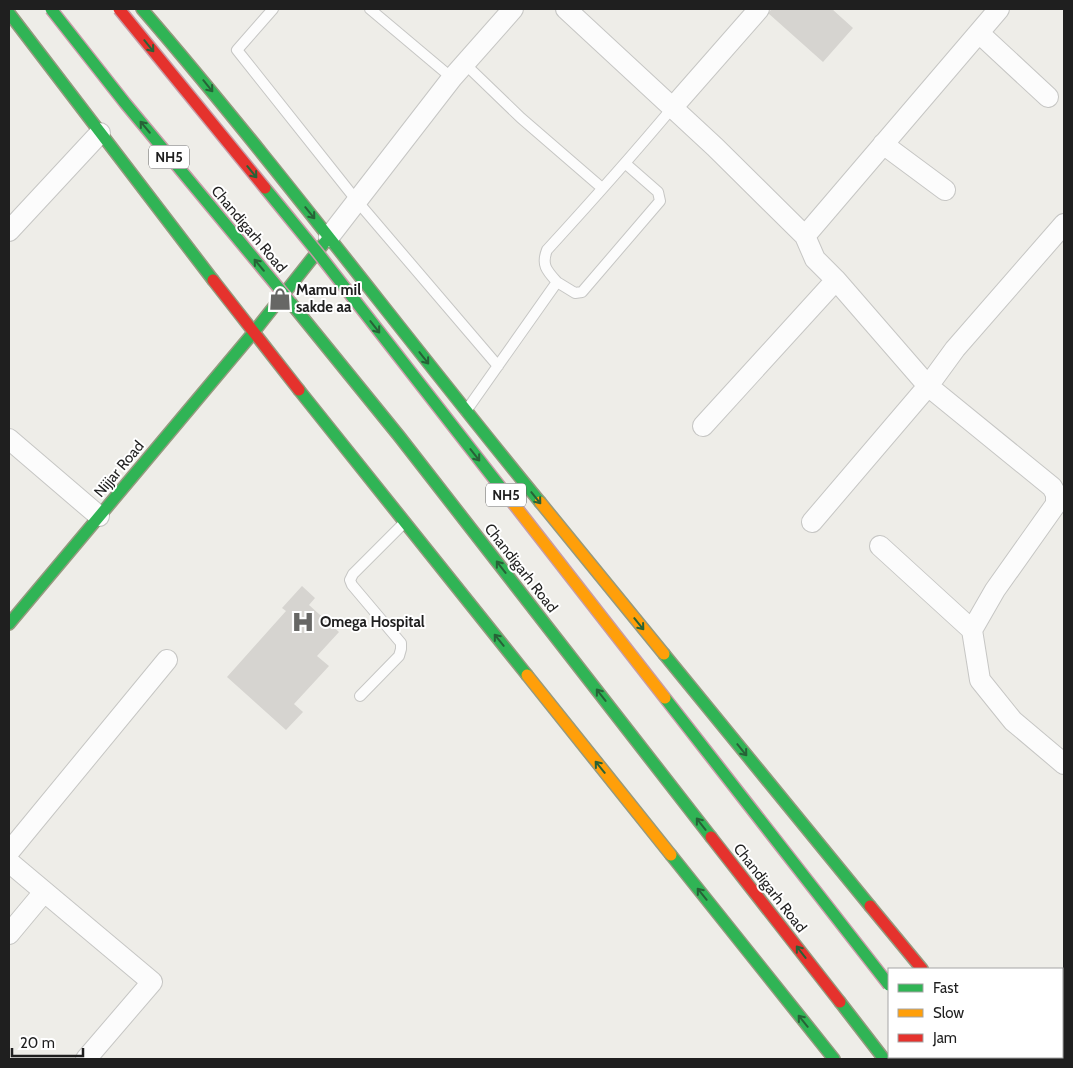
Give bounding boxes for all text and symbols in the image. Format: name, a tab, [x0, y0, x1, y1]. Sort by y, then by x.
one-way arrow	[144, 40, 155, 53]
one-way arrow	[202, 79, 213, 92]
one-way arrow	[139, 120, 150, 133]
road number: NH5	[149, 146, 189, 168]
one-way arrow	[247, 165, 258, 178]
street label: Chandigarh Road	[207, 182, 291, 276]
one-way arrow	[304, 206, 315, 219]
one-way arrow	[254, 259, 265, 272]
place label: Mamu mil sakde aa	[296, 281, 361, 316]
shop icon: Mamu mil sakde aa	[267, 286, 293, 312]
one-way arrow	[370, 320, 381, 333]
one-way arrow	[418, 351, 429, 364]
street label: Nijjar Road	[90, 437, 148, 501]
one-way arrow	[470, 448, 480, 462]
road number: NH5	[486, 484, 526, 506]
one-way arrow	[531, 491, 542, 504]
street label: Chandigarh Road	[481, 520, 561, 616]
one-way arrow	[496, 560, 506, 574]
hospital icon: Omega Hospital	[290, 609, 316, 635]
place label: Omega Hospital	[320, 613, 425, 631]
one-way arrow	[634, 617, 645, 630]
one-way arrow	[493, 634, 504, 647]
one-way arrow	[595, 689, 606, 702]
one-way arrow	[737, 743, 748, 756]
one-way arrow	[595, 761, 606, 774]
one-way arrow	[695, 817, 706, 830]
street label: Chandigarh Road	[730, 840, 810, 936]
one-way arrow	[696, 888, 707, 901]
one-way arrow	[795, 946, 806, 959]
legend	[888, 968, 1063, 1058]
text: Fast	[933, 979, 958, 997]
text: Slow	[933, 1004, 964, 1022]
one-way arrow	[798, 1015, 809, 1028]
scale bar	[12, 1026, 84, 1058]
text: Jam	[932, 1029, 957, 1047]
text: 20 m	[20, 1034, 55, 1052]

